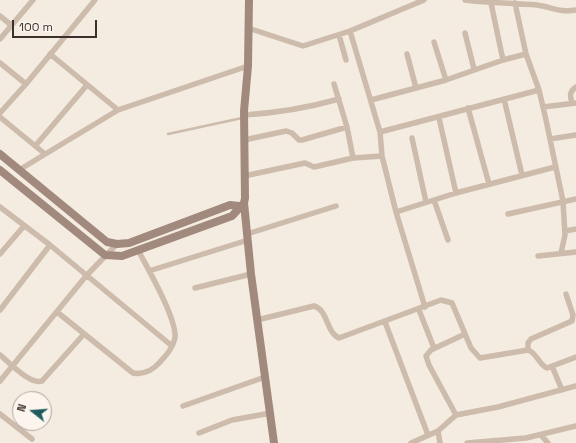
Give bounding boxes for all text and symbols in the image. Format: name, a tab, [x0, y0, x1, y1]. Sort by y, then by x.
scale bar	[14, 12, 99, 38]
text: 100 m	[19, 19, 53, 35]
north arrow	[12, 391, 52, 431]
text: N	[14, 402, 29, 413]

